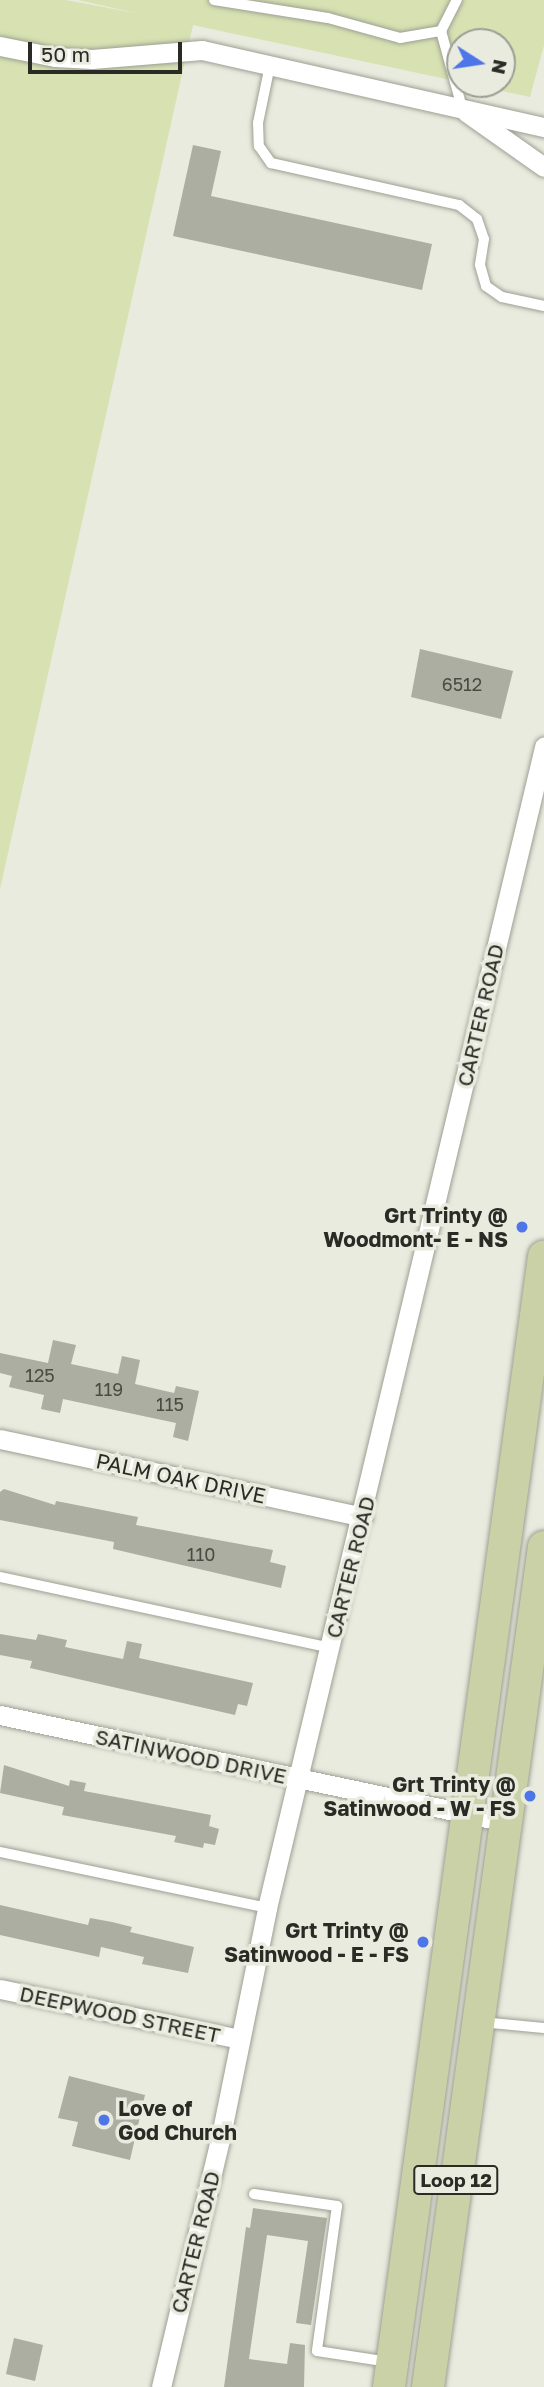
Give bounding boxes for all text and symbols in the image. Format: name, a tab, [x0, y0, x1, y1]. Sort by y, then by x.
scale bar	[32, 28, 186, 72]
north arrow	[446, 28, 516, 98]
text: 50 m	[41, 41, 90, 67]
text: N	[487, 58, 513, 77]
house number: 6512	[442, 673, 482, 695]
street label: CARTER ROAD	[451, 941, 509, 1089]
place label: Grt Trinty @ Woodmont- E - NS	[323, 1202, 508, 1252]
marker: Grt Trinty @ Woodmont- E - NS	[514, 1219, 530, 1235]
house number: 125	[25, 1364, 55, 1386]
house number: 119	[95, 1378, 123, 1400]
house number: 115	[156, 1393, 184, 1415]
street label: PALM OAK DRIVE	[94, 1448, 268, 1508]
street label: CARTER ROAD	[320, 1493, 380, 1641]
house number: 110	[187, 1543, 215, 1565]
street label: SATINWOOD DRIVE	[93, 1723, 289, 1789]
place label: Grt Trinty @ Satinwood - W - FS	[323, 1771, 516, 1821]
marker: Grt Trinty @ Satinwood - W - FS	[522, 1788, 538, 1804]
place label: Grt Trinty @ Satinwood - E - FS	[224, 1917, 409, 1967]
marker: Grt Trinty @ Satinwood - E - FS	[415, 1934, 431, 1950]
street label: DEEPWOOD STREET	[17, 1980, 223, 2048]
place label: Love of God Church	[118, 2095, 237, 2145]
marker: Love of God Church	[96, 2112, 112, 2128]
road number: Loop 12	[412, 2164, 500, 2196]
street label: CARTER ROAD	[165, 2168, 225, 2316]

